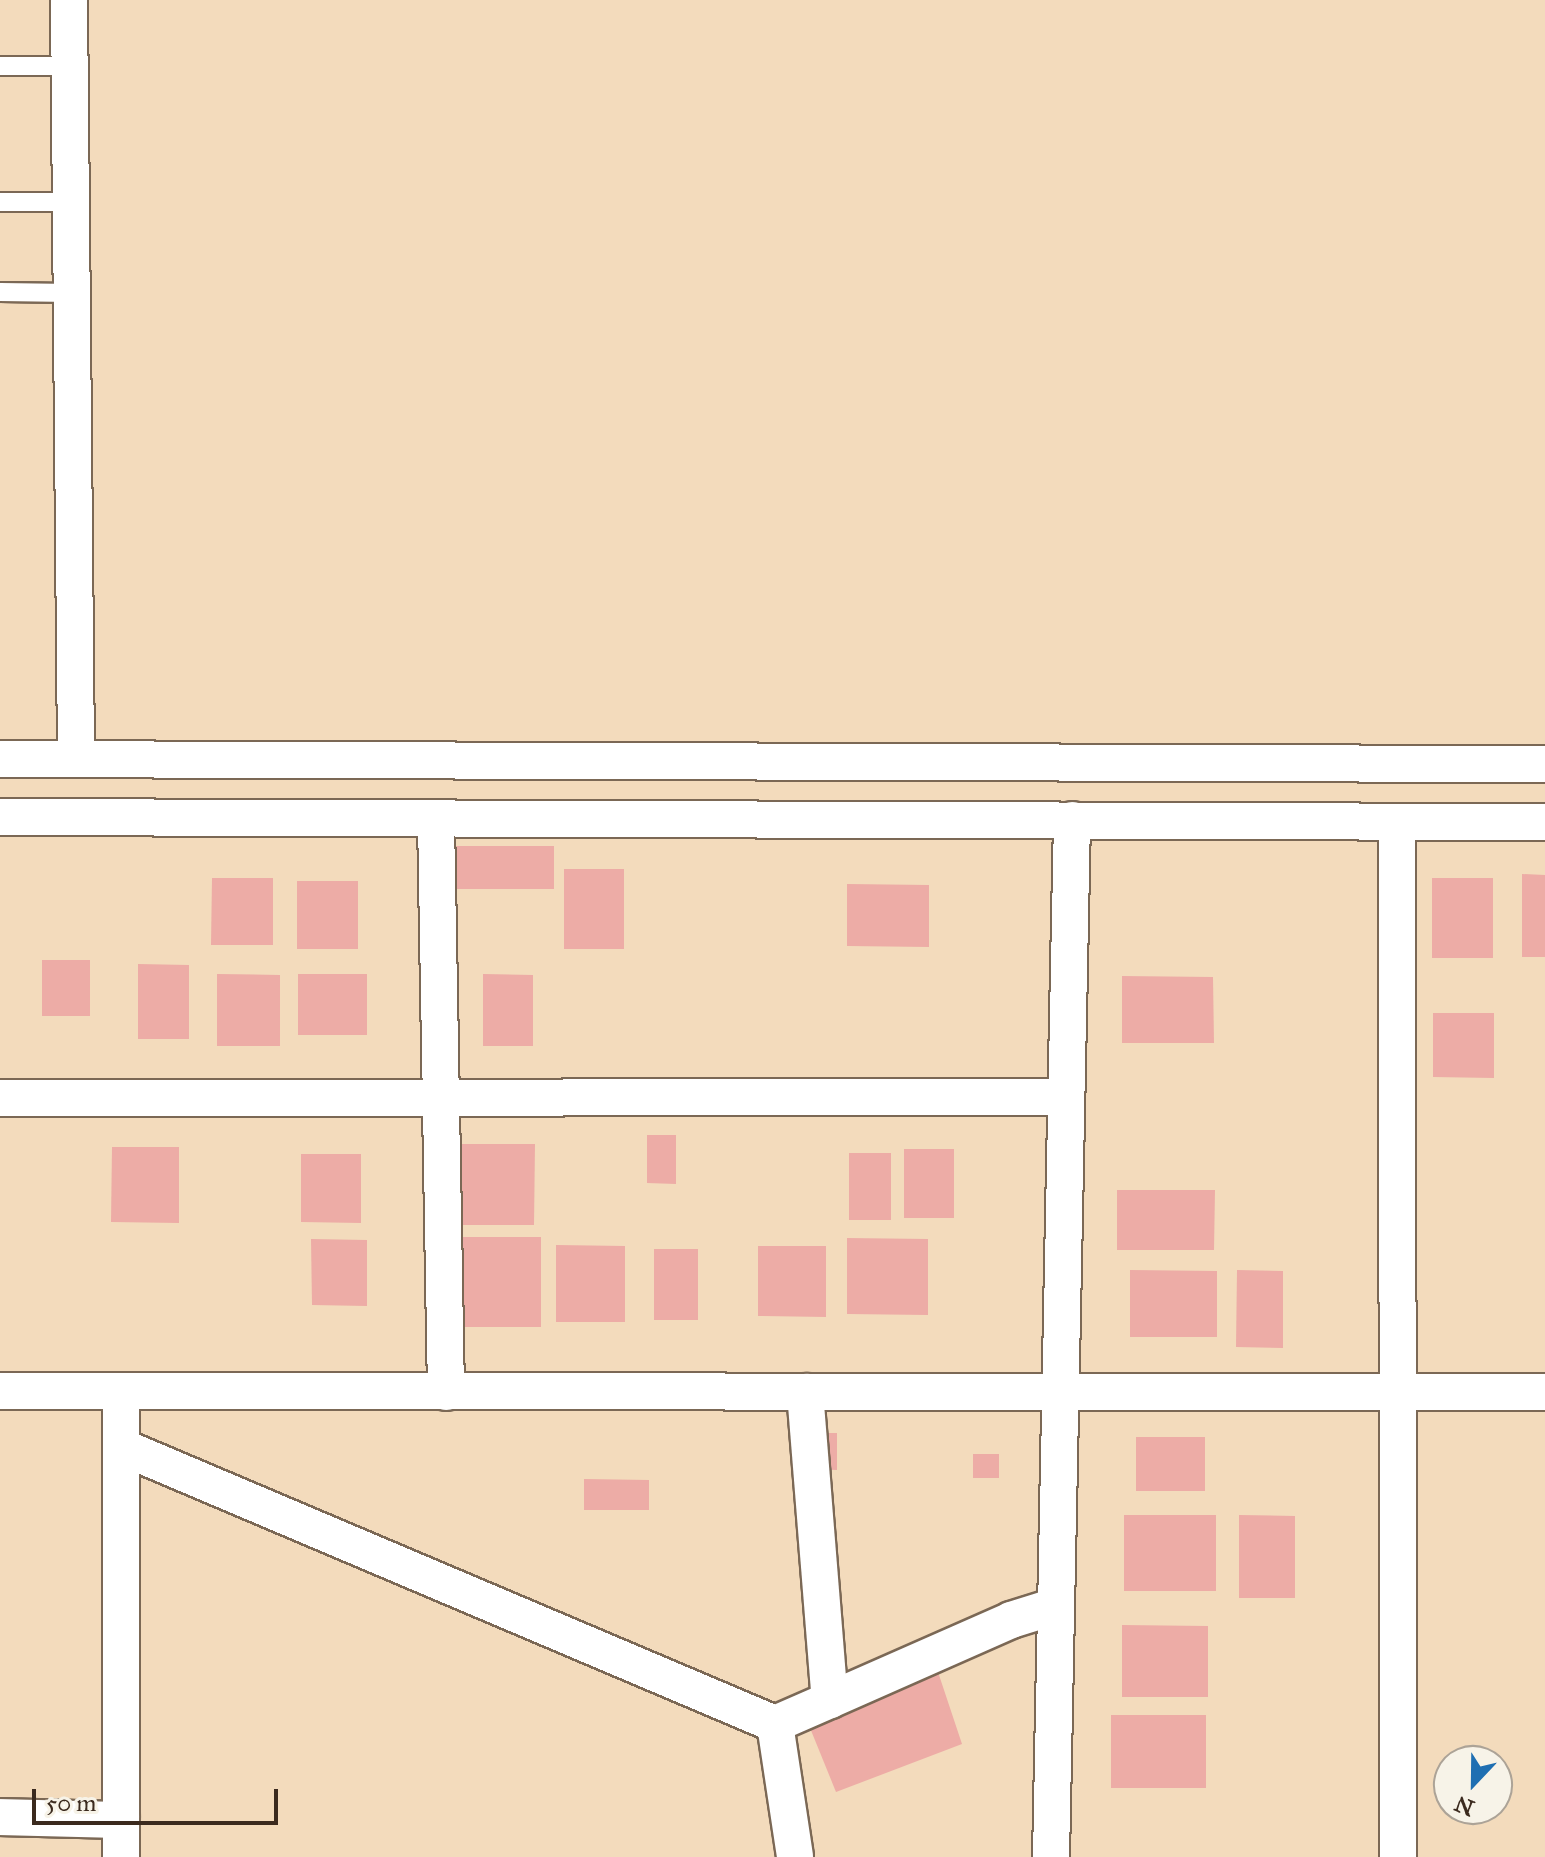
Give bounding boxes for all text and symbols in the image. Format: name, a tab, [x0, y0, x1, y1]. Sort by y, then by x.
north arrow	[1433, 1745, 1513, 1825]
scale bar	[36, 1773, 282, 1823]
text: 50 m	[46, 1788, 96, 1818]
text: N	[1451, 1790, 1478, 1822]

